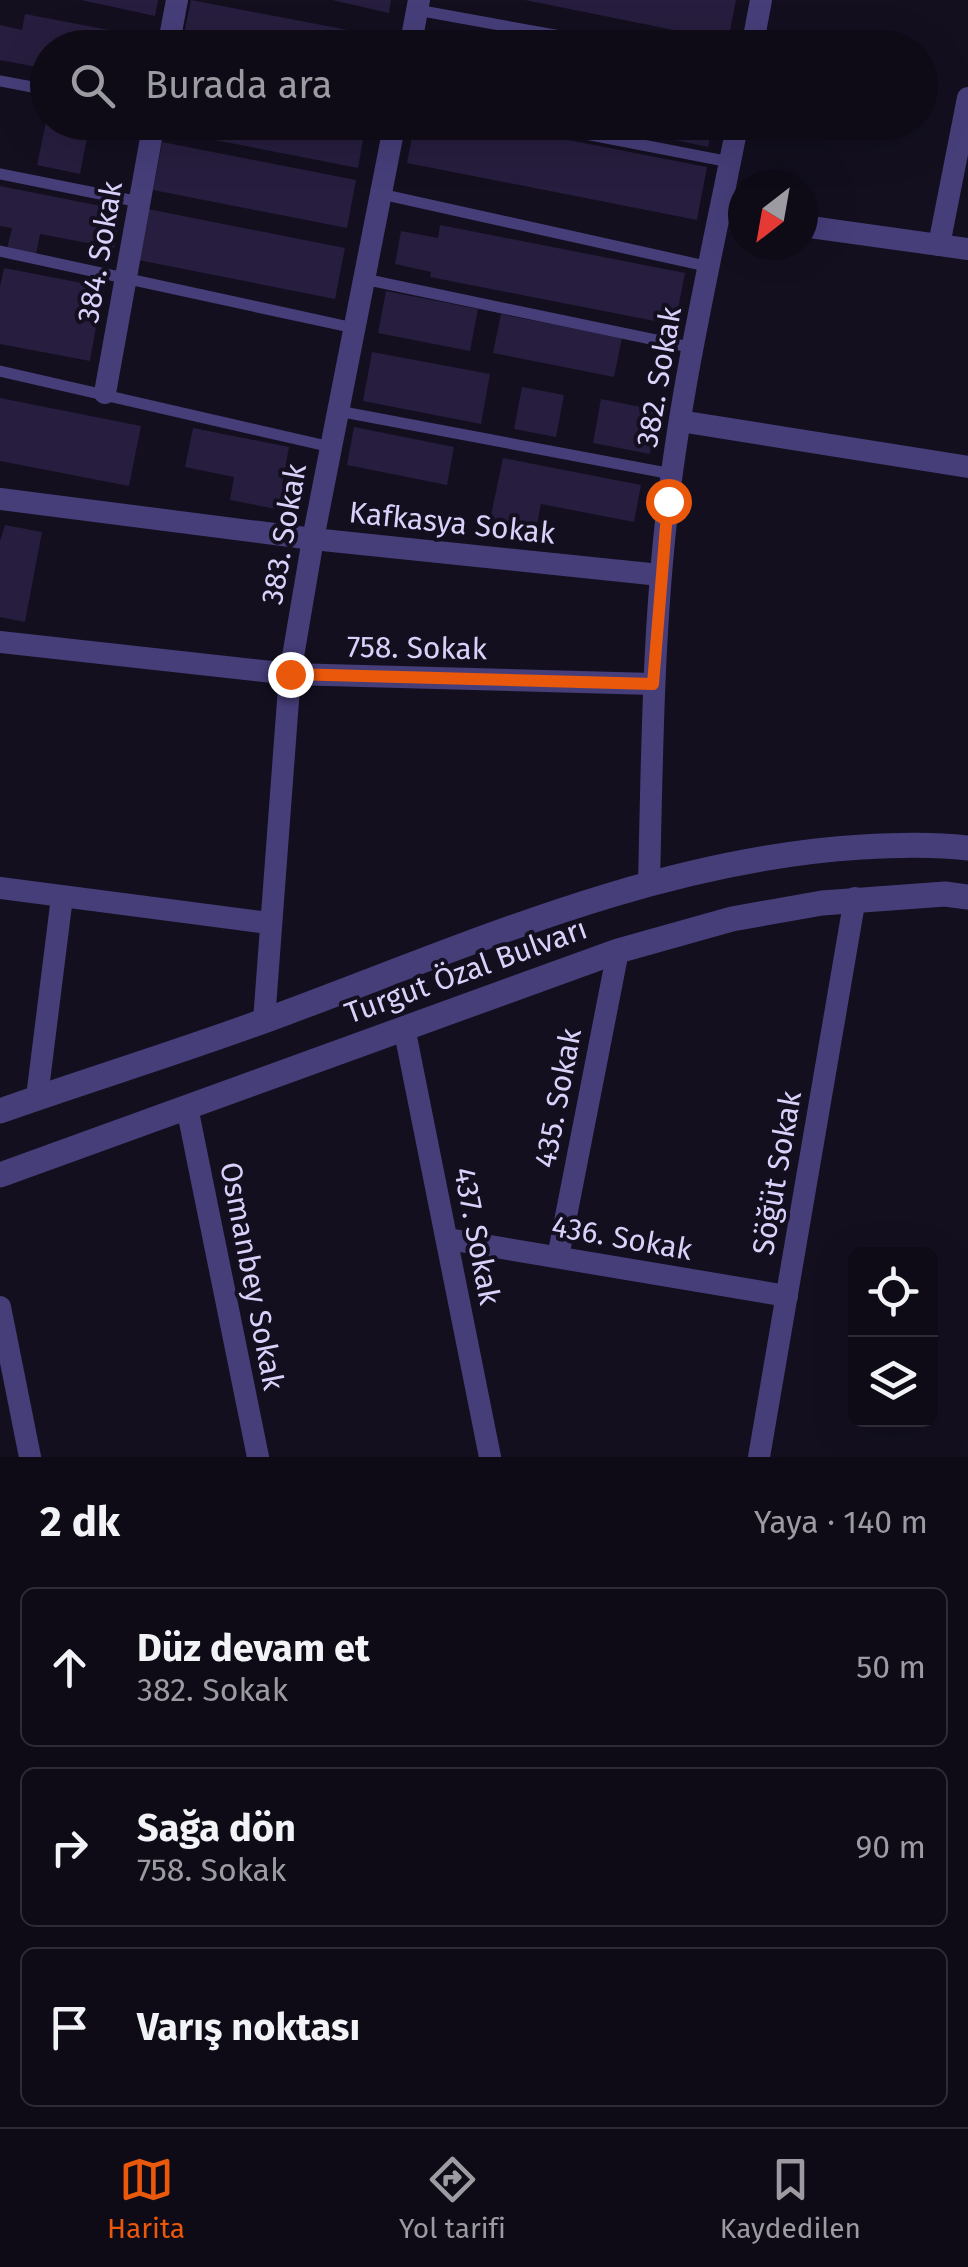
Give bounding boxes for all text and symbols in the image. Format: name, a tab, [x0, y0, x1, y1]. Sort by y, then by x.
search box	[30, 30, 938, 140]
icon: search	[65, 58, 120, 113]
text: Burada ara	[145, 62, 332, 108]
north arrow	[728, 170, 818, 260]
street label: 384. Sokak	[70, 178, 130, 326]
street label: 382. Sokak	[629, 303, 689, 450]
street label: 383. Sokak	[254, 460, 314, 607]
route start	[646, 479, 692, 525]
street label: Kafkasya Sokak	[347, 494, 558, 552]
street label: 758. Sokak	[347, 629, 488, 667]
route end	[268, 652, 314, 698]
street label: Turgut Özal Bulvarı	[340, 910, 592, 1032]
street label: 435. Sokak	[527, 1025, 589, 1171]
street label: Söğüt Sokak	[745, 1088, 809, 1258]
street label: Osmanbey Sokak	[212, 1159, 292, 1394]
street label: 437. Sokak	[446, 1164, 508, 1308]
street label: 436. Sokak	[549, 1208, 696, 1268]
map controls	[848, 1247, 938, 1427]
button: locate	[848, 1247, 938, 1337]
button: layers	[848, 1337, 938, 1427]
text: 2 dk	[40, 1497, 120, 1547]
text: Yaya · 140 m	[754, 1503, 928, 1541]
text: Düz devam et	[137, 1625, 370, 1671]
icon: ahead	[42, 1640, 97, 1695]
text: 50 m	[856, 1648, 926, 1686]
text: 382. Sokak	[137, 1671, 288, 1709]
text: Sağa dön	[137, 1805, 296, 1851]
icon: right	[42, 1820, 97, 1875]
text: 90 m	[855, 1828, 926, 1866]
text: 758. Sokak	[137, 1851, 286, 1889]
icon: arrive	[42, 2000, 97, 2055]
text: Varış noktası	[137, 2004, 360, 2050]
tab: Harita	[107, 2152, 185, 2245]
tab: Yol tarifi	[399, 2152, 506, 2245]
tab: Kaydedilen	[720, 2152, 861, 2245]

